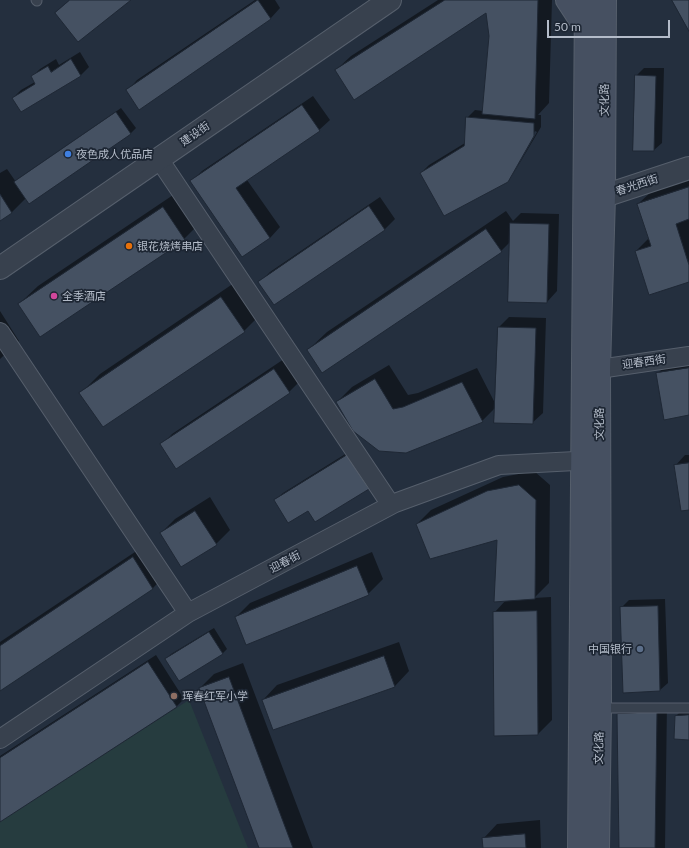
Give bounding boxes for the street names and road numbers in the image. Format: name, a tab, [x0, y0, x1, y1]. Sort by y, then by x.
street label: 文化路	[597, 84, 611, 116]
street label: 建设街	[178, 119, 212, 149]
street label: 春光西街	[614, 172, 660, 198]
street label: 迎春西街	[621, 352, 667, 372]
street label: 文化路	[592, 408, 606, 440]
street label: 迎春街	[267, 548, 303, 576]
street label: 文化路	[592, 731, 606, 765]

